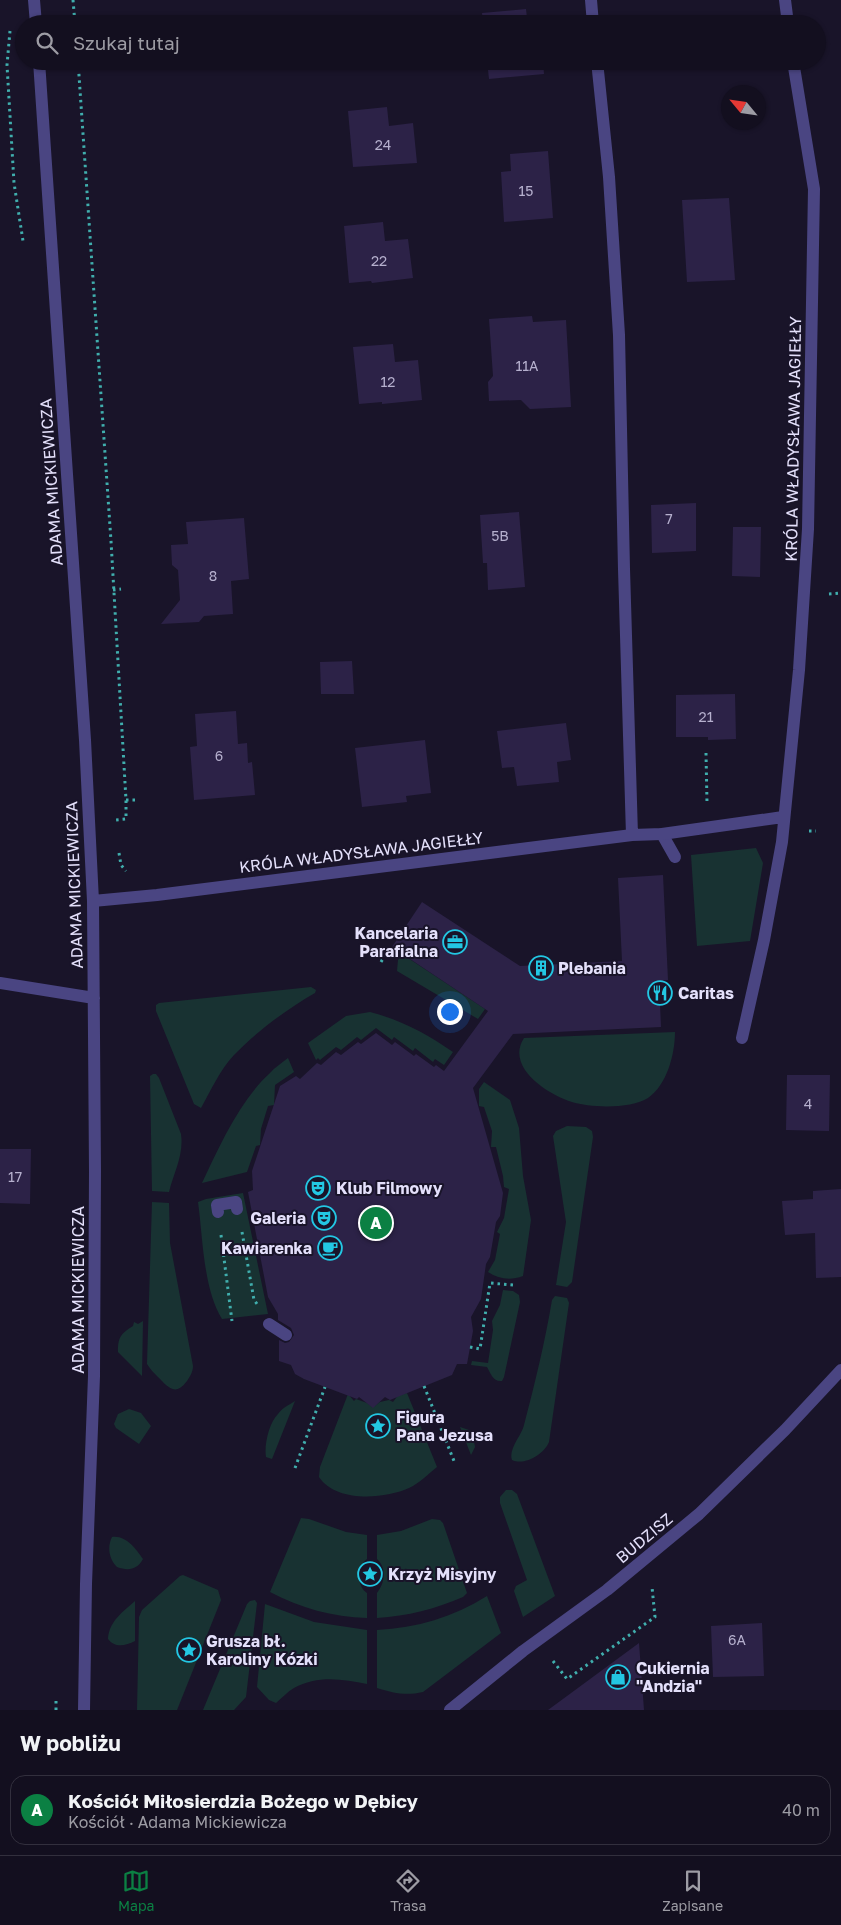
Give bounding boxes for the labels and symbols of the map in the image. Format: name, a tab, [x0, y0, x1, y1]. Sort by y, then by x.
north arrow	[721, 85, 766, 130]
house number: 24	[375, 136, 391, 153]
house number: 15	[519, 182, 533, 199]
house number: 22	[371, 252, 387, 269]
street label: KRÓLA WŁADYSŁAWA JAGIEŁŁY	[781, 315, 805, 562]
house number: 11A	[516, 357, 539, 374]
house number: 12	[381, 373, 395, 390]
street label: ADAMA MICKIEWICZA	[35, 397, 67, 566]
house number: 7	[665, 510, 673, 527]
house number: 5B	[491, 527, 509, 544]
house number: 8	[209, 567, 217, 584]
house number: 21	[699, 708, 714, 725]
house number: 6	[215, 747, 223, 764]
street label: ADAMA MICKIEWICZA	[61, 801, 87, 969]
street label: KRÓLA WŁADYSŁAWA JAGIEŁŁY	[238, 827, 485, 877]
place label: Kancelaria Parafialna	[354, 923, 438, 961]
office icon: Kancelaria Parafialna	[442, 929, 468, 955]
building icon: Plebania	[528, 955, 554, 981]
place label: Plebania	[558, 958, 626, 978]
restaurant icon: Caritas	[647, 980, 673, 1006]
place label: Caritas	[678, 983, 734, 1003]
your location	[437, 999, 463, 1025]
house number: 4	[804, 1095, 812, 1112]
house number: 17	[8, 1168, 22, 1185]
theatre icon: Klub Filmowy	[305, 1175, 331, 1201]
place label: Klub Filmowy	[336, 1178, 443, 1198]
pin: A	[360, 1204, 392, 1242]
theatre icon: Galeria	[311, 1205, 337, 1231]
street label: ADAMA MICKIEWICZA	[68, 1206, 88, 1374]
place label: Galeria	[250, 1208, 306, 1228]
cafe icon: Kawiarenka	[317, 1235, 343, 1261]
place label: Kawiarenka	[221, 1238, 312, 1258]
place label: Figura Pana Jezusa	[396, 1407, 493, 1445]
place icon: Figura Pana Jezusa	[365, 1413, 391, 1439]
street label: BUDZISZ	[612, 1509, 676, 1567]
place icon: Krzyż Misyjny	[357, 1561, 383, 1587]
place label: Krzyż Misyjny	[388, 1564, 497, 1584]
place label: Grusza bł. Karoliny Kózki	[206, 1631, 318, 1669]
house number: 6A	[728, 1631, 747, 1648]
place icon: Grusza bł. Karoliny Kózki	[176, 1637, 202, 1663]
place label: Cukiernia "Andzia"	[636, 1658, 710, 1696]
shop icon: Cukiernia "Andzia"	[605, 1664, 631, 1690]

